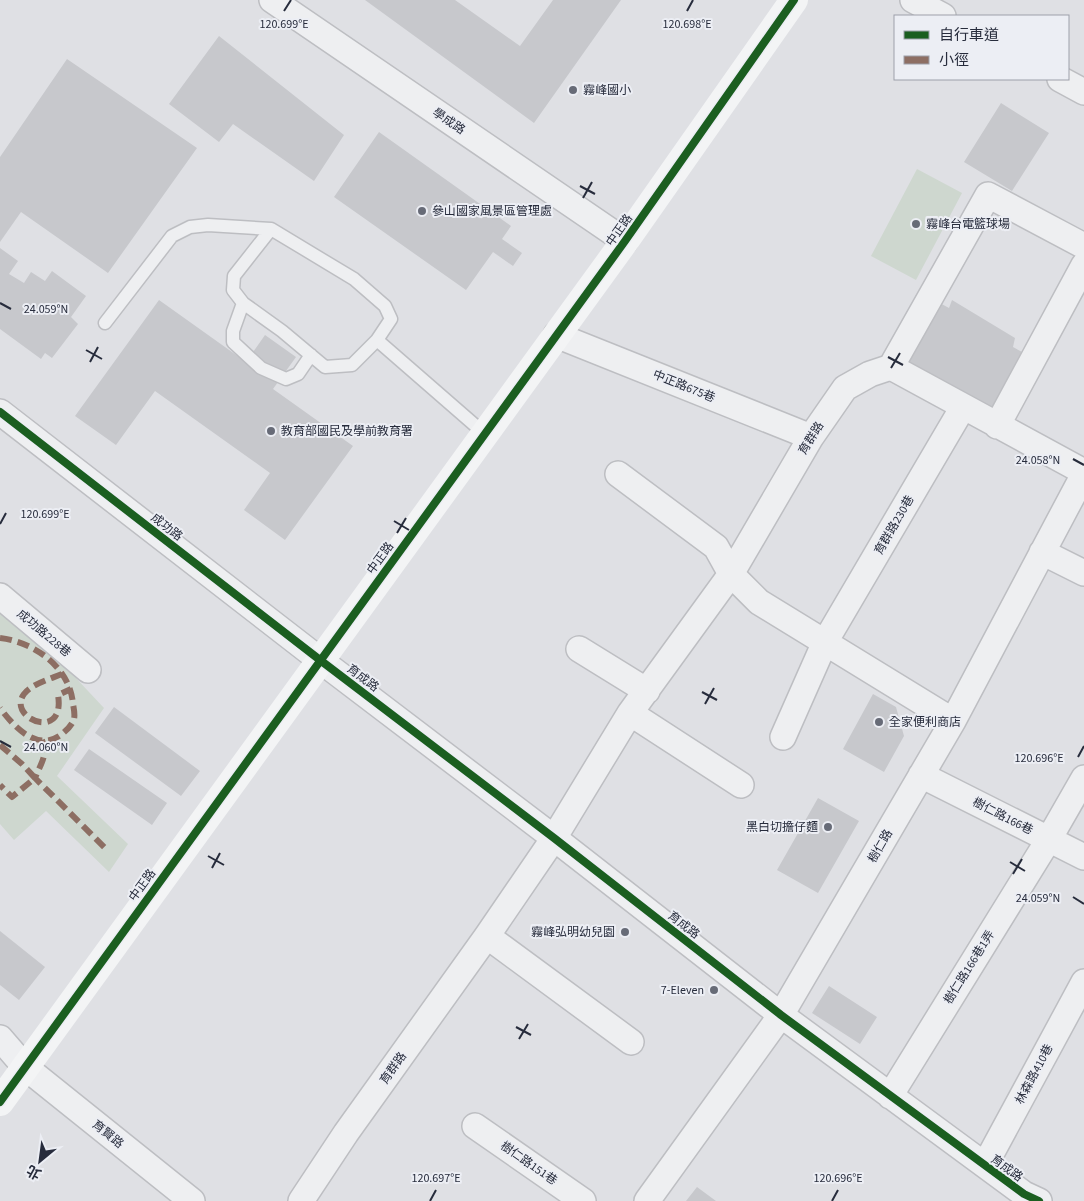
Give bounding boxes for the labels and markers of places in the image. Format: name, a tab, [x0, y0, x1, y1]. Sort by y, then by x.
place label: 霧峰國小	[583, 82, 631, 99]
marker: 霧峰國小	[567, 84, 579, 96]
place label: 參山國家風景區管理處	[432, 203, 552, 220]
marker: 參山國家風景區管理處	[416, 205, 428, 217]
place label: 霧峰台電籃球場	[926, 216, 1010, 233]
marker: 霧峰台電籃球場	[910, 218, 922, 230]
place label: 教育部國民及學前教育署	[281, 423, 413, 440]
marker: 教育部國民及學前教育署	[265, 425, 277, 437]
place label: 全家便利商店	[889, 714, 961, 731]
marker: 全家便利商店	[873, 716, 885, 728]
place label: 黑白切擔仔麵	[746, 819, 818, 836]
marker: 黑白切擔仔麵	[822, 821, 834, 833]
place label: 霧峰弘明幼兒園	[531, 924, 615, 941]
marker: 霧峰弘明幼兒園	[619, 926, 631, 938]
place label: 7-Eleven	[661, 982, 704, 999]
marker: 7-Eleven	[708, 984, 720, 996]

